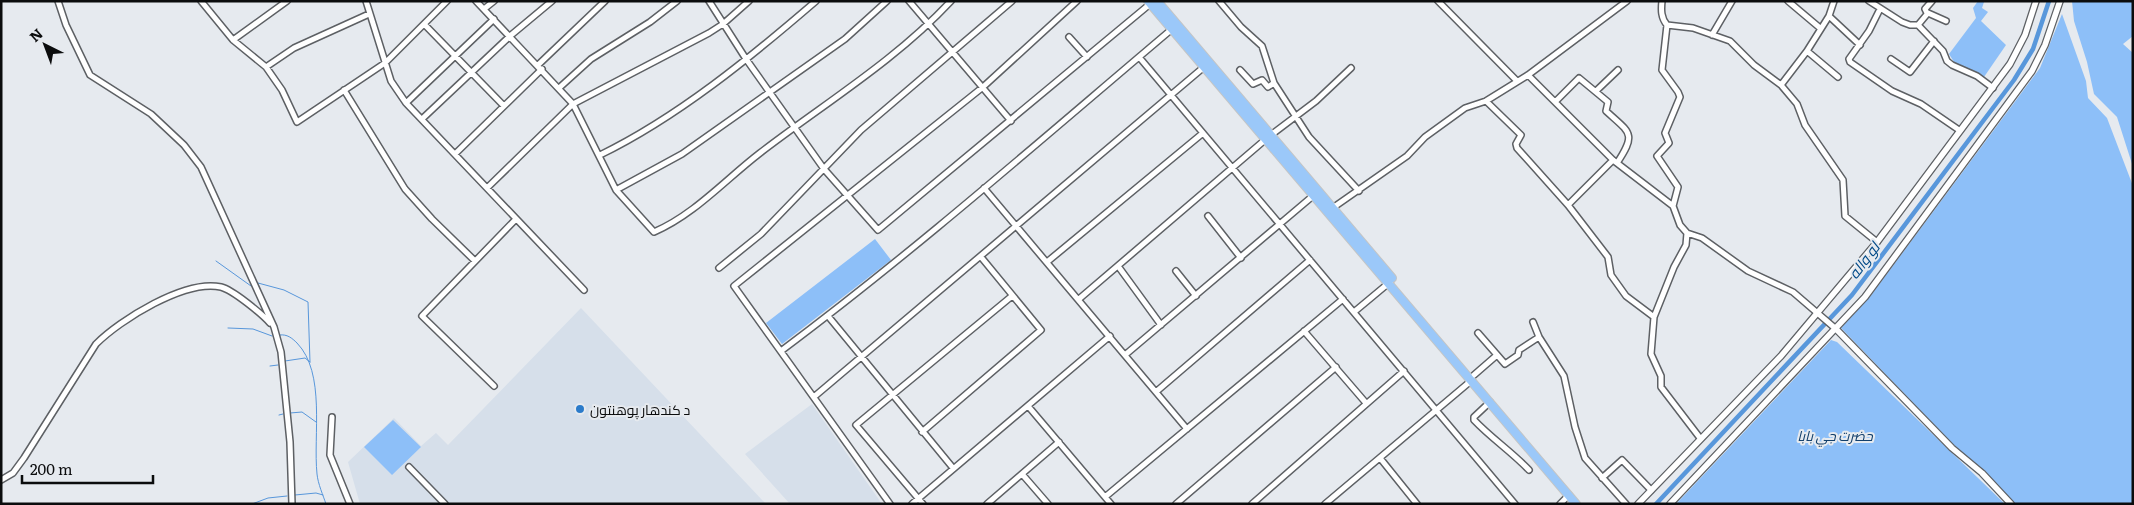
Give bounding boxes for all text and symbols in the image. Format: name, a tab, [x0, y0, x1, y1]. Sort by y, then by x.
north arrow	[20, 20, 70, 70]
text: N	[25, 23, 47, 46]
water label: لو واله	[1842, 235, 1886, 283]
place label: د کندهار پوهنتون	[590, 399, 690, 420]
marker: د کندهار پوهنتون	[574, 403, 586, 415]
park label: حضرت جي بابا	[1797, 425, 1874, 448]
scale bar	[22, 452, 154, 484]
text: 200 m	[30, 457, 73, 480]

